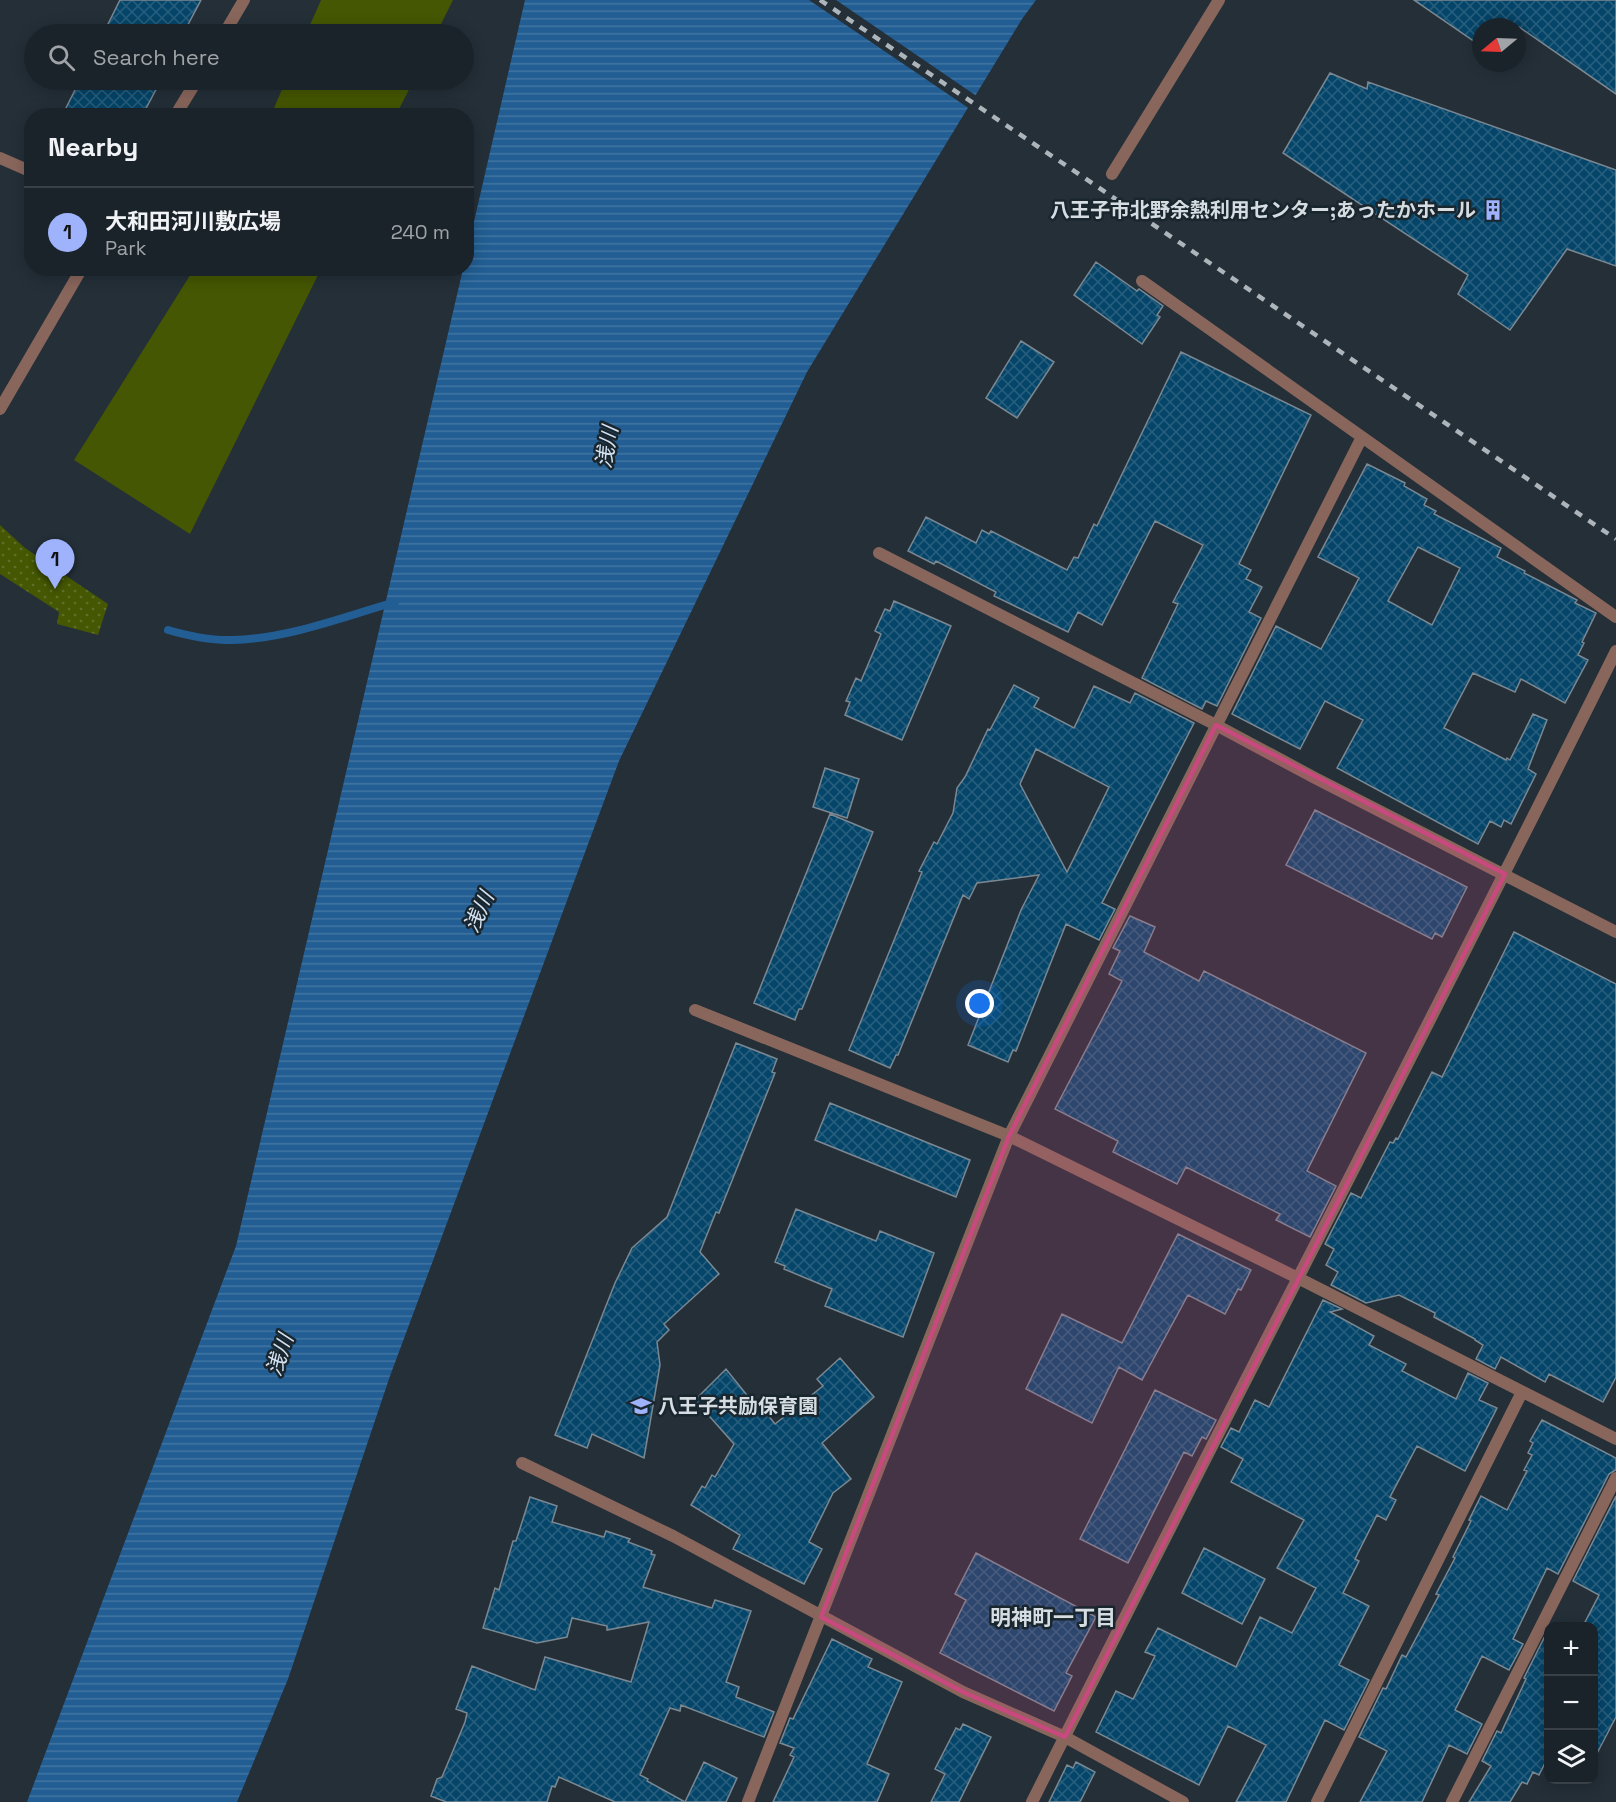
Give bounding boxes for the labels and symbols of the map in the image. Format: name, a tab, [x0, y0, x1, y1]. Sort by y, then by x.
north arrow	[1472, 18, 1526, 72]
place label: 八王子市北野余熱利用センター;あったかホール	[1050, 197, 1476, 223]
building icon: 八王子市北野余熱利用センター;あったかホール	[1481, 198, 1505, 222]
water label: 浅川	[590, 422, 624, 470]
pin: 1	[36, 540, 74, 589]
water label: 浅川	[457, 885, 501, 937]
your location	[965, 989, 994, 1018]
water label: 浅川	[260, 1329, 300, 1379]
place label: 八王子共励保育園	[658, 1393, 818, 1419]
school or university icon: 八王子共励保育園	[629, 1394, 653, 1418]
district label: 明神町一丁目	[990, 1604, 1116, 1631]

